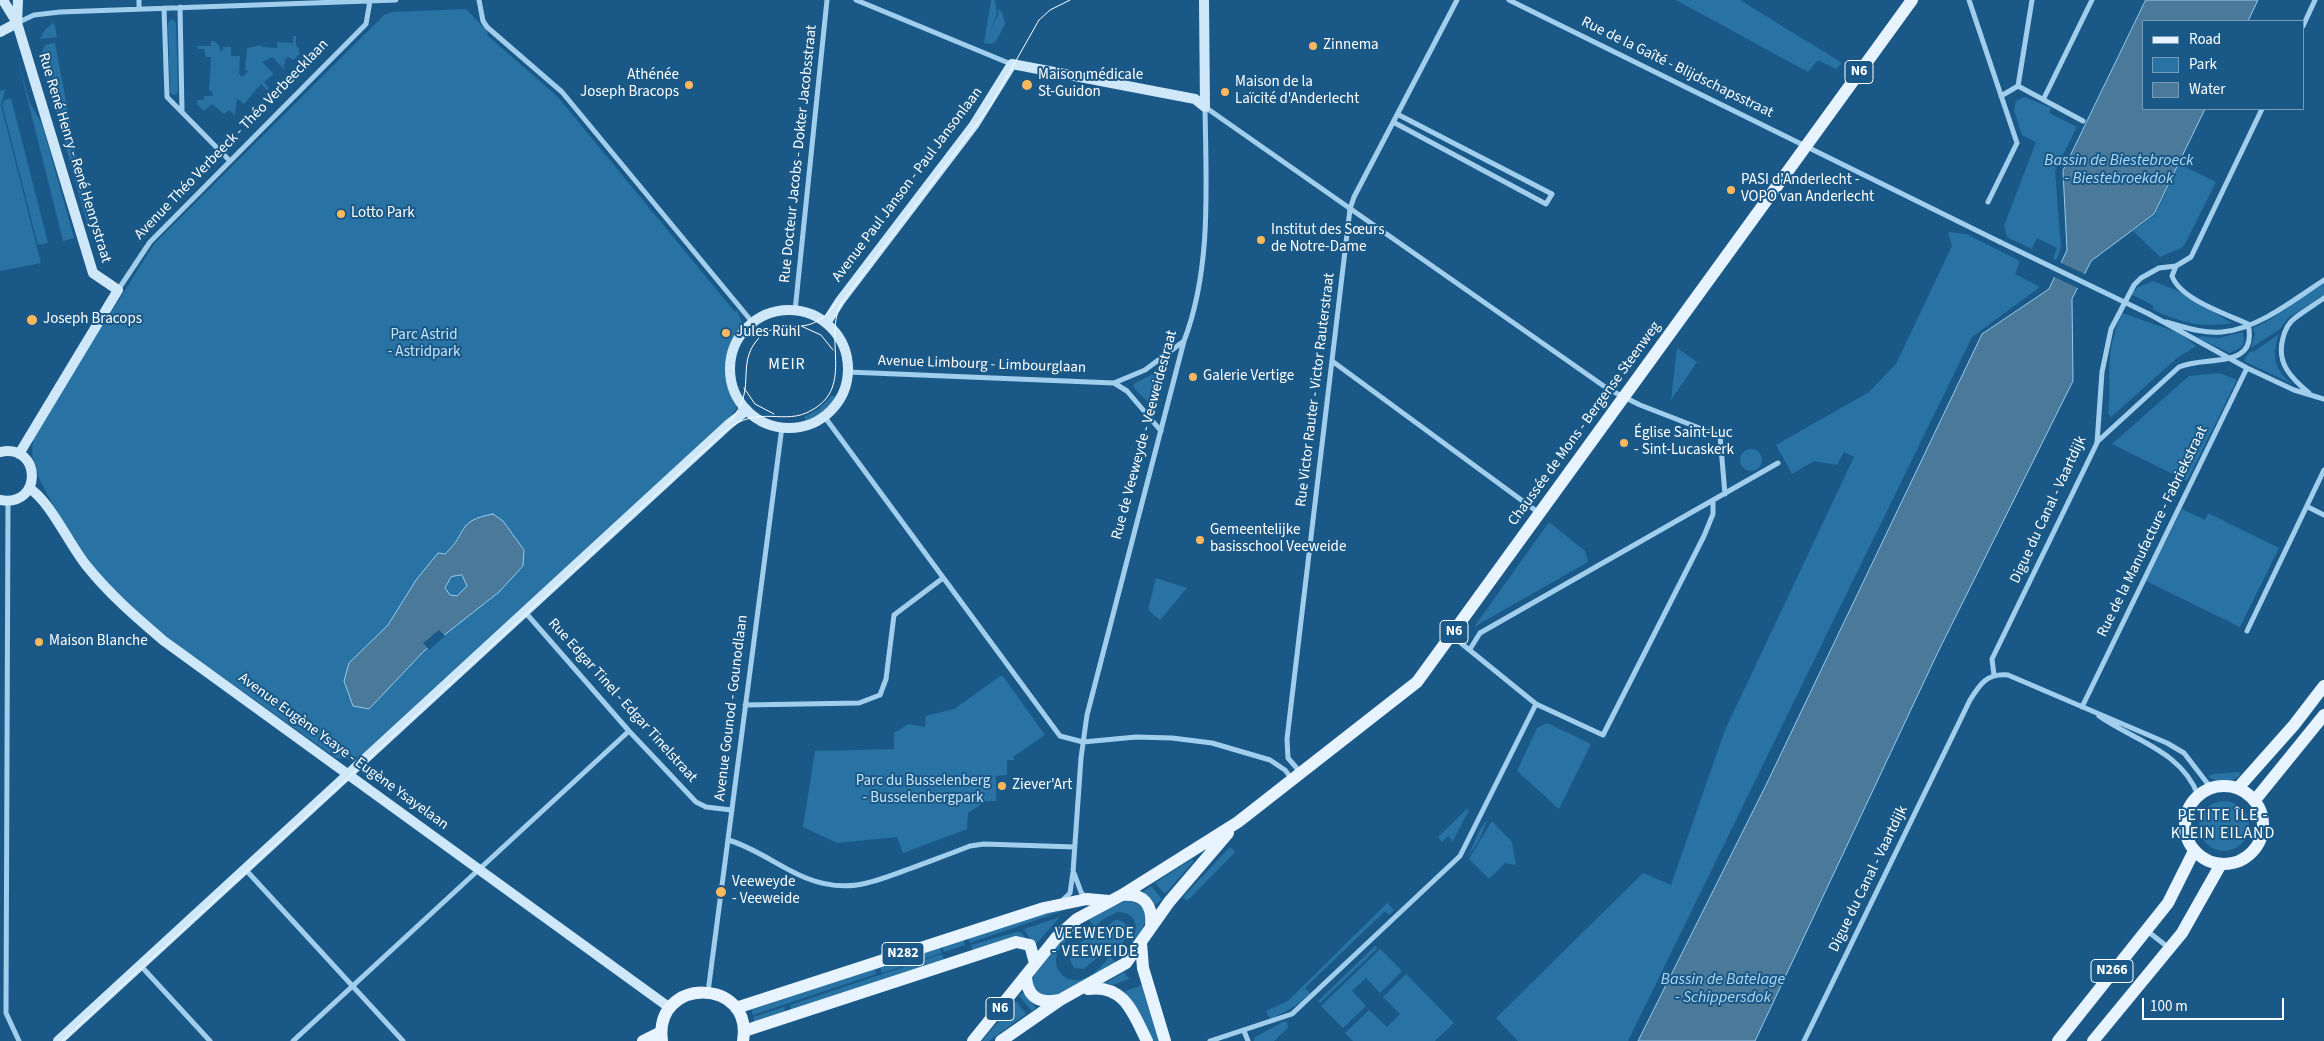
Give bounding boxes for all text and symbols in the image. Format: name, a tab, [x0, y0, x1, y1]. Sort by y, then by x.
street label: Rue de la Gaîté - Blijdschapsstraat	[1578, 14, 1776, 122]
legend	[2142, 20, 2304, 110]
street label: Rue Docteur Jacobs - Dokter Jacobsstraat	[776, 24, 822, 284]
text: Road	[2189, 29, 2221, 50]
street label: Avenue Théo Verbeeck - Théo Verbeecklaan	[131, 36, 333, 244]
place label: Zinnema	[1323, 37, 1379, 55]
marker: Zinnema	[1307, 40, 1319, 52]
street label: Rue René Henry - René Henrystraat	[33, 51, 115, 265]
text: Park	[2189, 54, 2217, 75]
road number: N6	[1845, 61, 1873, 84]
place label: Athénée Joseph Bracops	[580, 67, 679, 102]
place label: Maison médicale St-Guidon	[1038, 67, 1143, 102]
place label: Maison de la Laïcité d'Anderlecht	[1235, 74, 1359, 109]
marker: Maison médicale St-Guidon	[1020, 78, 1034, 92]
marker: Athénée Joseph Bracops	[683, 79, 695, 91]
text: Water	[2189, 79, 2225, 100]
street label: Avenue Paul Janson - Paul Jansonlaan	[829, 84, 987, 286]
marker: Maison de la Laïcité d'Anderlecht	[1219, 86, 1231, 98]
water label: Bassin de Biestebroeck - Biestebroekdok	[2044, 151, 2194, 189]
place label: PASI d'Anderlecht - VOPO van Anderlecht	[1741, 172, 1874, 207]
marker: PASI d'Anderlecht - VOPO van Anderlecht	[1725, 184, 1737, 196]
place label: Lotto Park	[351, 205, 415, 223]
marker: Lotto Park	[335, 208, 347, 220]
place label: Institut des Sœurs de Notre-Dame	[1271, 222, 1384, 257]
marker: Institut des Sœurs de Notre-Dame	[1255, 234, 1267, 246]
street label: Rue Victor Rauter - Victor Rauterstraat	[1293, 272, 1339, 508]
place label: Joseph Bracops	[43, 311, 142, 329]
marker: Joseph Bracops	[25, 313, 39, 327]
street label: Chaussée de Mons - Bergense Steenweg	[1505, 318, 1665, 530]
place label: Jules Rühl	[736, 324, 801, 342]
park label: Parc Astrid - Astridpark	[388, 327, 460, 362]
marker: Jules Rühl	[720, 327, 732, 339]
street label: Rue de Veeweyde - Veeweidestraat	[1108, 328, 1182, 542]
street label: Avenue Limbourg - Limbourglaan	[878, 352, 1086, 378]
district label: MEIR	[768, 355, 806, 375]
place label: Galerie Vertige	[1203, 368, 1294, 386]
marker: Galerie Vertige	[1187, 371, 1199, 383]
street label: Rue de la Manufacture - Fabriekstraat	[2094, 424, 2212, 640]
place label: Église Saint-Luc - Sint-Lucaskerk	[1634, 425, 1734, 460]
street label: Digue du Canal - Vaartdijk	[2007, 433, 2091, 587]
marker: Église Saint-Luc - Sint-Lucaskerk	[1618, 437, 1630, 449]
place label: Gemeentelijke basisschool Veeweide	[1210, 522, 1346, 557]
marker: Gemeentelijke basisschool Veeweide	[1194, 534, 1206, 546]
street label: Avenue Gounod - Gounodlaan	[712, 614, 752, 802]
street label: Rue Edgar Tinel - Edgar Tinelstraat	[544, 615, 700, 787]
road number: N6	[1440, 620, 1468, 644]
place label: Maison Blanche	[49, 633, 148, 651]
marker: Maison Blanche	[33, 636, 45, 648]
street label: Avenue Eugène Ysaye - Eugène Ysayelaan	[234, 670, 452, 834]
park label: Parc du Busselenberg - Busselenbergpark	[856, 773, 990, 808]
place label: Ziever'Art	[1012, 777, 1072, 795]
marker: Ziever'Art	[996, 780, 1008, 792]
street label: Digue du Canal - Vaartdijk	[1826, 803, 1912, 955]
district label: PETITE ÎLE - KLEIN EILAND	[2169, 806, 2277, 844]
place label: Veeweyde - Veeweide	[732, 874, 800, 909]
marker: Veeweyde - Veeweide	[714, 885, 728, 899]
district label: VEEWEYDE - VEEWEIDE	[1050, 924, 1140, 962]
road number: N282	[882, 942, 924, 966]
road number: N266	[2091, 959, 2133, 982]
water label: Bassin de Batelage - Schippersdok	[1661, 970, 1785, 1008]
scale bar	[2144, 988, 2286, 1020]
text: 100 m	[2150, 996, 2188, 1017]
road number: N6	[986, 998, 1014, 1021]

